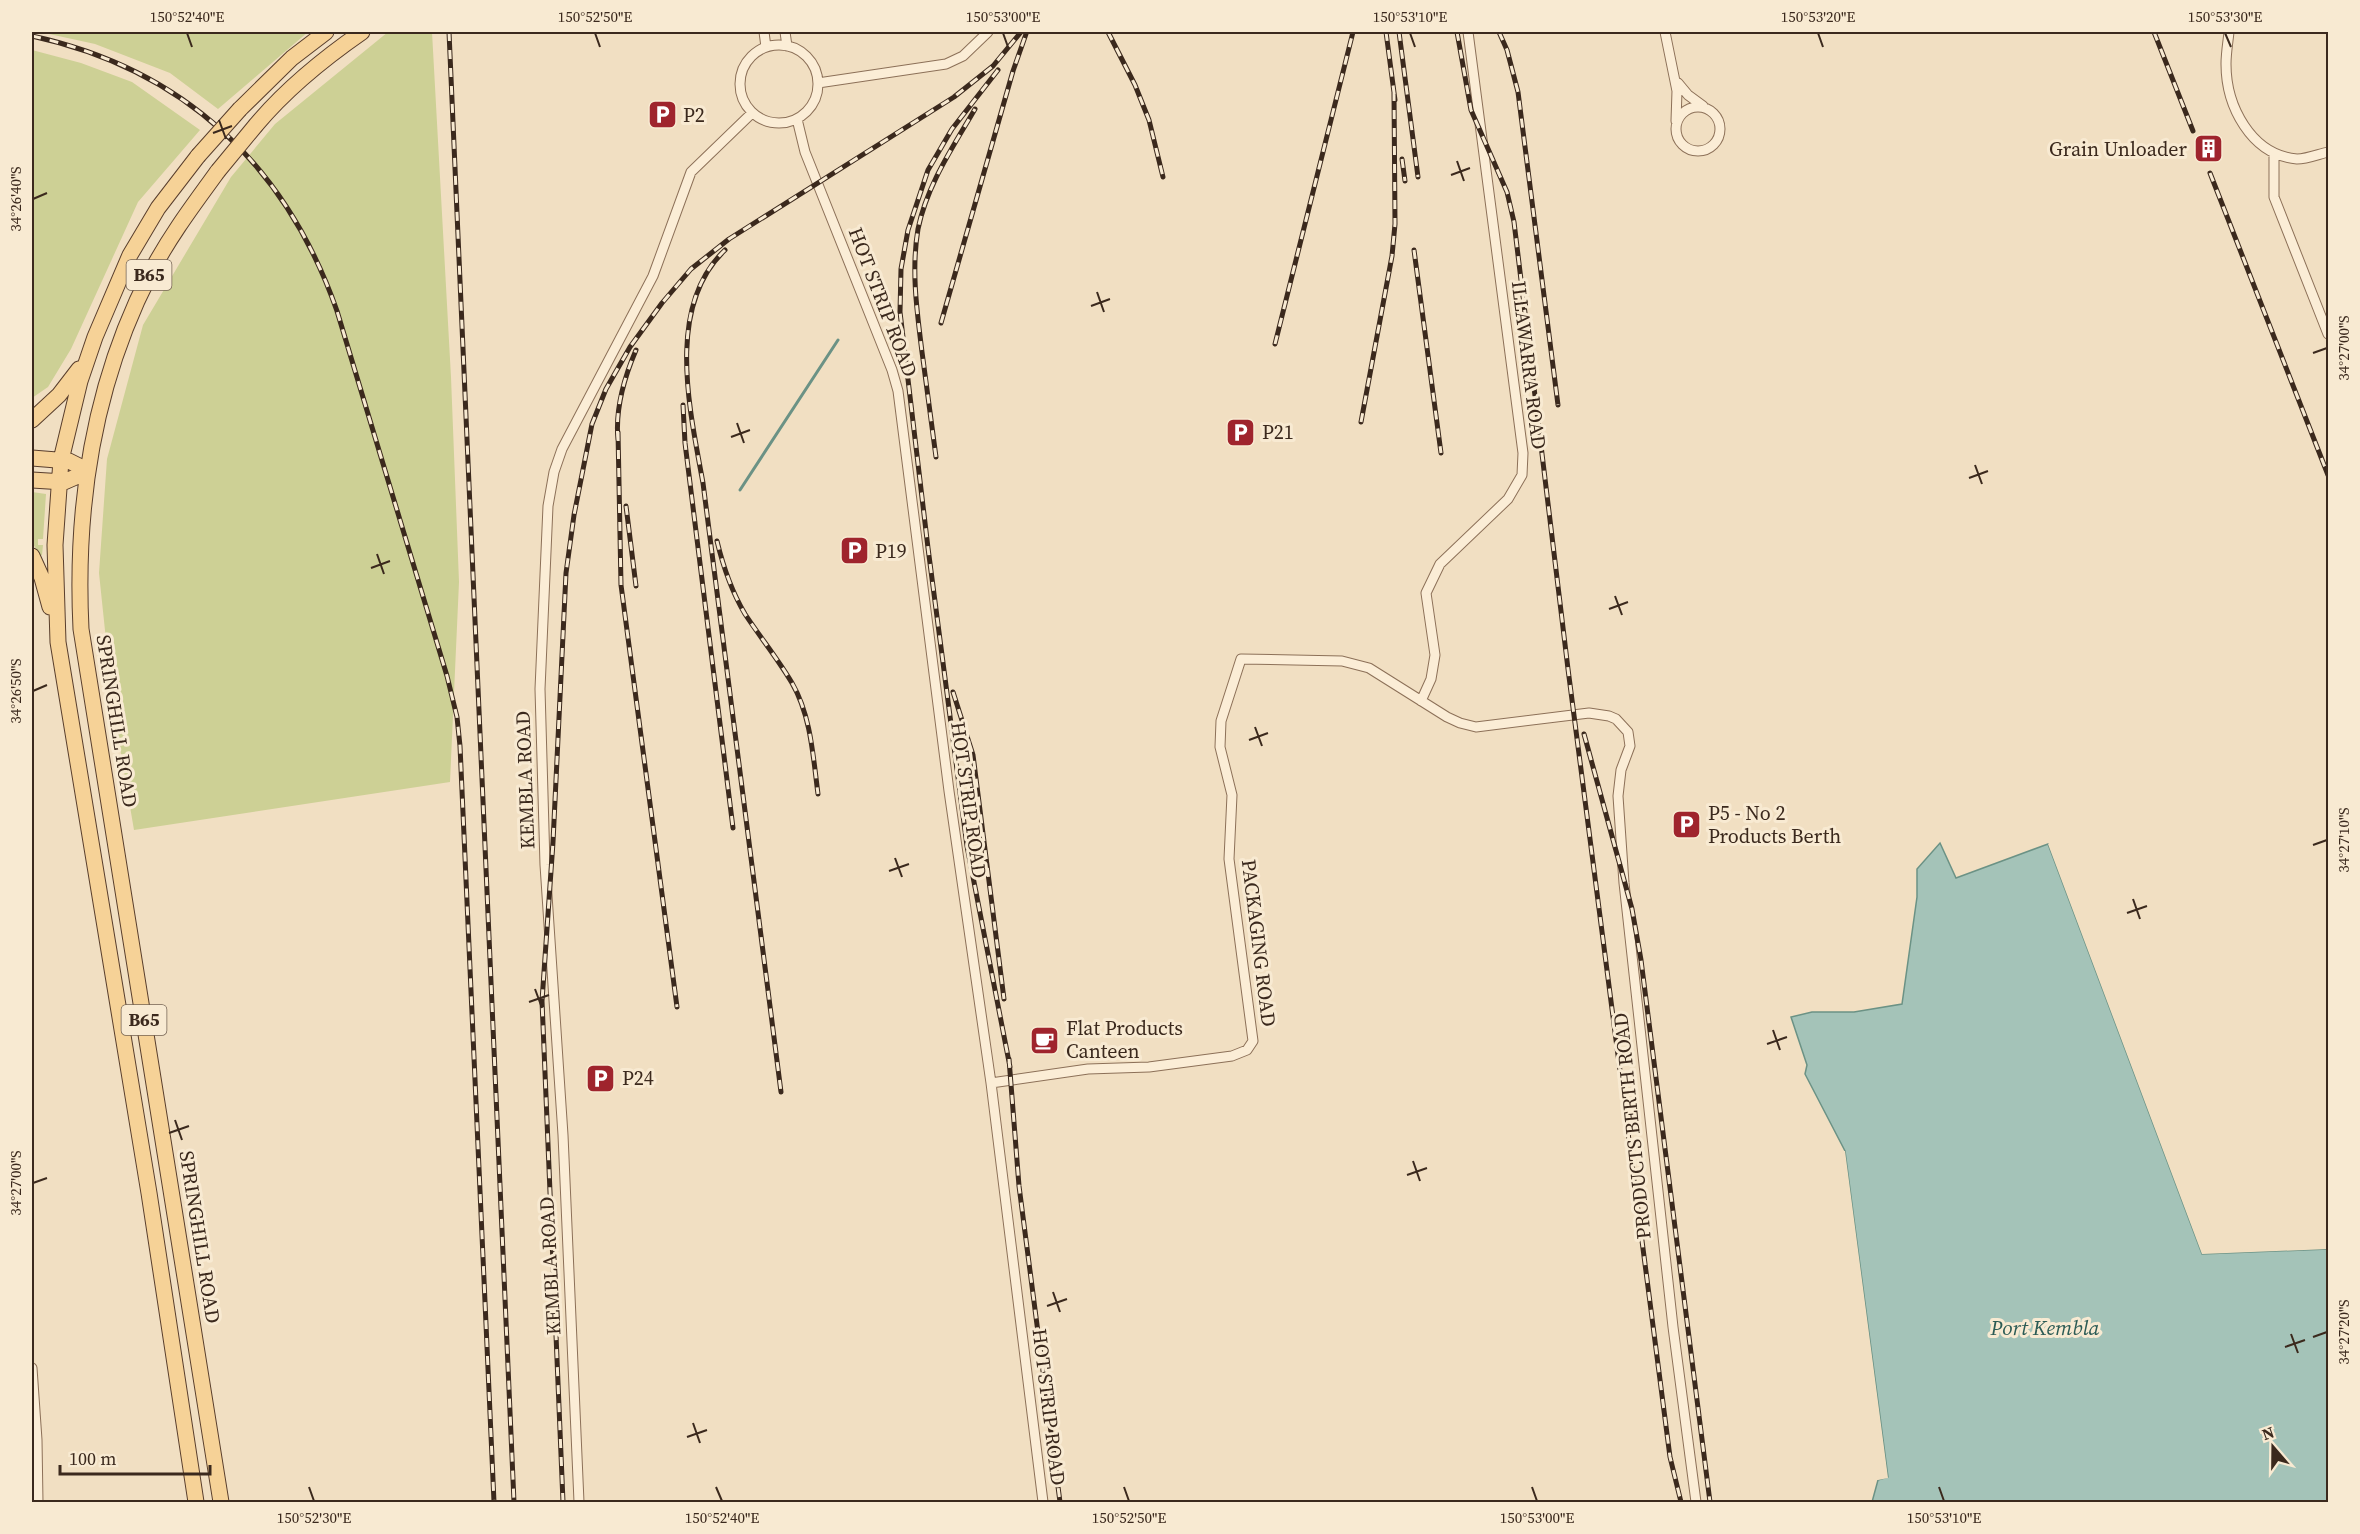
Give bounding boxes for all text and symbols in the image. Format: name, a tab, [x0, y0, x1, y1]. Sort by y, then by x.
text: 150°52'40"E	[150, 6, 224, 27]
text: 150°52'50"E	[558, 6, 632, 27]
text: 150°53'00"E	[966, 6, 1040, 27]
text: 150°53'10"E	[1373, 6, 1447, 27]
text: 150°53'20"E	[1781, 6, 1855, 27]
text: 150°53'30"E	[2188, 6, 2262, 27]
parking icon: P2	[646, 99, 678, 131]
place label: P2	[683, 101, 705, 129]
building icon: Grain Unloader	[2192, 133, 2224, 165]
place label: Grain Unloader	[2049, 135, 2188, 163]
text: 34°26'40"S	[5, 166, 26, 232]
street label: HOT STRIP ROAD	[842, 223, 924, 381]
road number: B65	[126, 260, 172, 290]
street label: ILLAWARRA ROAD	[1505, 279, 1553, 451]
text: 34°27'00"S	[2333, 315, 2354, 381]
parking icon: P21	[1225, 416, 1257, 448]
place label: P21	[1262, 418, 1294, 446]
parking icon: P19	[838, 535, 870, 567]
place label: P19	[875, 537, 907, 565]
street label: SPRINGHILL ROAD	[90, 633, 144, 809]
text: 34°26'50"S	[5, 658, 26, 724]
street label: KEMBLA ROAD	[509, 710, 541, 850]
street label: HOT STRIP ROAD	[944, 720, 994, 880]
place label: P5 - No 2 Products Berth	[1708, 799, 1841, 850]
text: 34°27'10"S	[2333, 807, 2354, 873]
parking icon: P5 - No 2 Products Berth	[1671, 808, 1703, 840]
street label: PACKAGING ROAD	[1235, 858, 1283, 1028]
road number: B65	[122, 1005, 166, 1035]
street label: PRODUCTS BERTH ROAD	[1606, 1011, 1658, 1241]
place label: Flat Products Canteen	[1066, 1014, 1183, 1065]
cafe icon: Flat Products Canteen	[1029, 1024, 1061, 1056]
parking icon: P24	[585, 1062, 617, 1094]
place label: P24	[622, 1064, 654, 1092]
street label: SPRINGHILL ROAD	[173, 1149, 227, 1325]
text: 34°27'00"S	[5, 1150, 26, 1216]
street label: KEMBLA ROAD	[532, 1196, 568, 1336]
text: 34°27'20"S	[2333, 1299, 2354, 1365]
water label: Port Kembla	[1990, 1313, 2099, 1342]
street label: HOT STRIP ROAD	[1025, 1327, 1073, 1487]
north arrow	[2243, 1417, 2303, 1477]
text: N	[2259, 1420, 2277, 1445]
scale bar	[60, 1438, 210, 1476]
text: 100 m	[69, 1446, 116, 1471]
text: 150°52'30"E	[277, 1507, 351, 1528]
text: 150°52'40"E	[685, 1507, 759, 1528]
text: 150°52'50"E	[1092, 1507, 1166, 1528]
text: 150°53'00"E	[1500, 1507, 1574, 1528]
text: 150°53'10"E	[1907, 1507, 1981, 1528]

